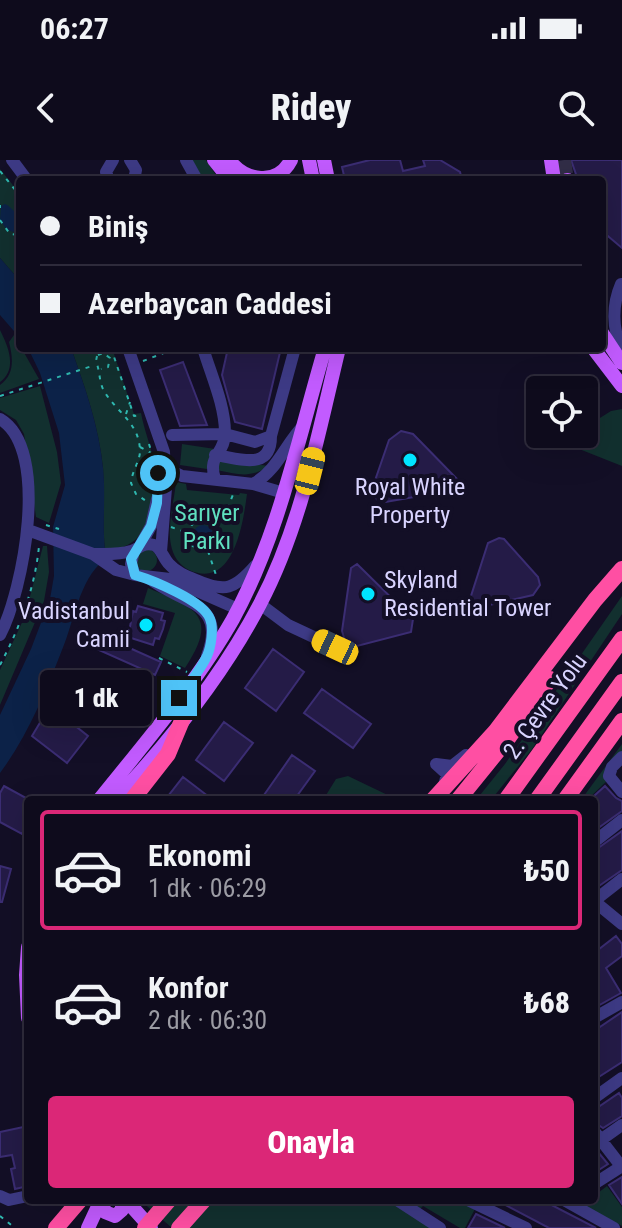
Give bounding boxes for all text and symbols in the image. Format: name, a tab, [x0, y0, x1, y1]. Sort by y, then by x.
text: 06:27	[40, 11, 109, 46]
icon: back	[24, 86, 68, 130]
icon: search	[554, 86, 598, 130]
text: Ridey	[271, 87, 351, 129]
text: Biniş	[88, 209, 148, 244]
text: Azerbaycan Caddesi	[88, 286, 332, 321]
map controls	[526, 376, 598, 448]
button: locate	[526, 376, 598, 448]
car	[293, 445, 327, 497]
marker: Royal White Property	[401, 451, 419, 469]
route start	[140, 455, 176, 491]
place label: Royal White Property	[355, 473, 465, 529]
park label: Sarıyer Parkı	[174, 499, 240, 555]
place label: Skyland Residential Tower	[384, 566, 551, 622]
marker: Skyland Residential Tower	[359, 585, 377, 603]
place label: Vadistanbul Camii	[18, 597, 130, 653]
marker: Vadistanbul Camii	[137, 616, 155, 634]
car	[308, 626, 362, 668]
street label: 2. Çevre Yolu	[497, 648, 593, 764]
callout: 1 dk	[39, 670, 151, 726]
route end	[161, 680, 197, 716]
text: 1 dk	[74, 683, 118, 713]
icon: car	[52, 834, 124, 906]
text: Ekonomi	[148, 838, 252, 873]
text: ₺50	[523, 853, 570, 888]
text: 1 dk · 06:29	[148, 873, 267, 903]
icon: car	[52, 966, 124, 1038]
text: Konfor	[148, 970, 229, 1005]
text: ₺68	[523, 985, 570, 1020]
text: 2 dk · 06:30	[148, 1005, 267, 1035]
button: Onayla	[48, 1096, 574, 1188]

